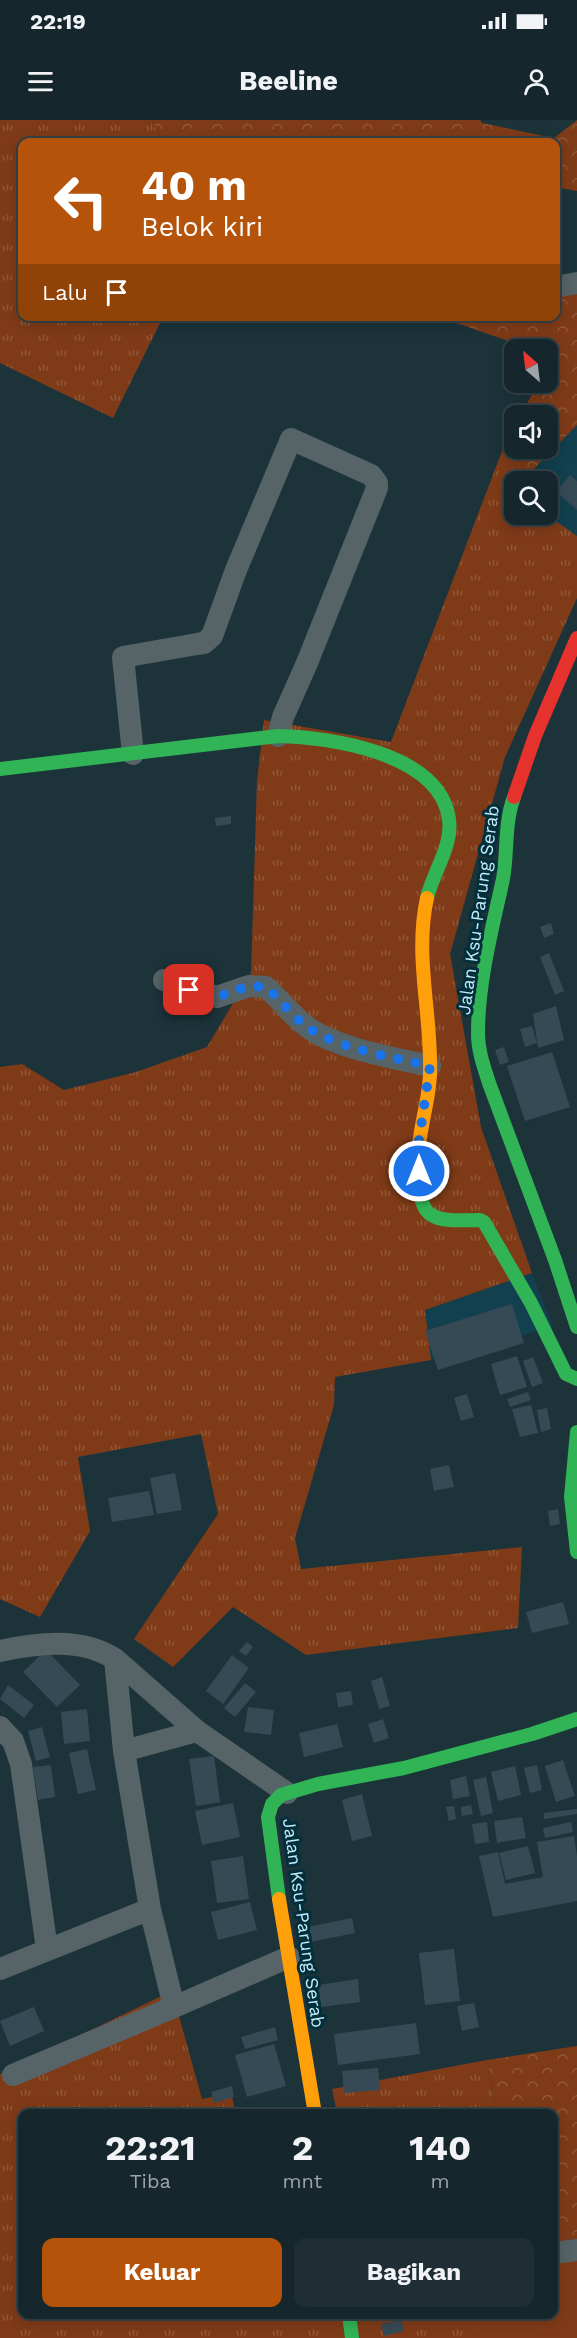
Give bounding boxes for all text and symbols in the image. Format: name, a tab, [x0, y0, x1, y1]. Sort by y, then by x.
text: 22:19	[30, 9, 86, 34]
icon: menu	[24, 65, 57, 98]
text: Beeline	[239, 65, 338, 97]
icon: person	[520, 65, 553, 98]
text: 40 m	[141, 161, 247, 210]
icon: left	[42, 162, 120, 240]
text: Belok kiri	[141, 211, 263, 243]
icon: arrive	[100, 276, 133, 309]
text: Lalu	[42, 280, 88, 305]
north arrow	[504, 339, 558, 393]
map controls	[504, 339, 558, 525]
button: sound	[504, 405, 558, 459]
button: search	[504, 471, 558, 525]
street label: Jalan Ksu-Parung Serab	[453, 804, 503, 1016]
pin	[163, 964, 214, 1015]
icon: arrive	[172, 973, 205, 1006]
position arrow	[387, 1139, 451, 1203]
street label: Jalan Ksu-Parung Serab	[279, 1817, 329, 2029]
text: 22:21	[105, 2127, 196, 2169]
text: 2	[292, 2127, 313, 2169]
text: 140	[409, 2127, 471, 2169]
text: Tiba	[130, 2169, 171, 2193]
text: mnt	[283, 2169, 322, 2193]
text: m	[431, 2169, 450, 2193]
button: Keluar	[42, 2238, 282, 2307]
button: Bagikan	[294, 2238, 534, 2307]

